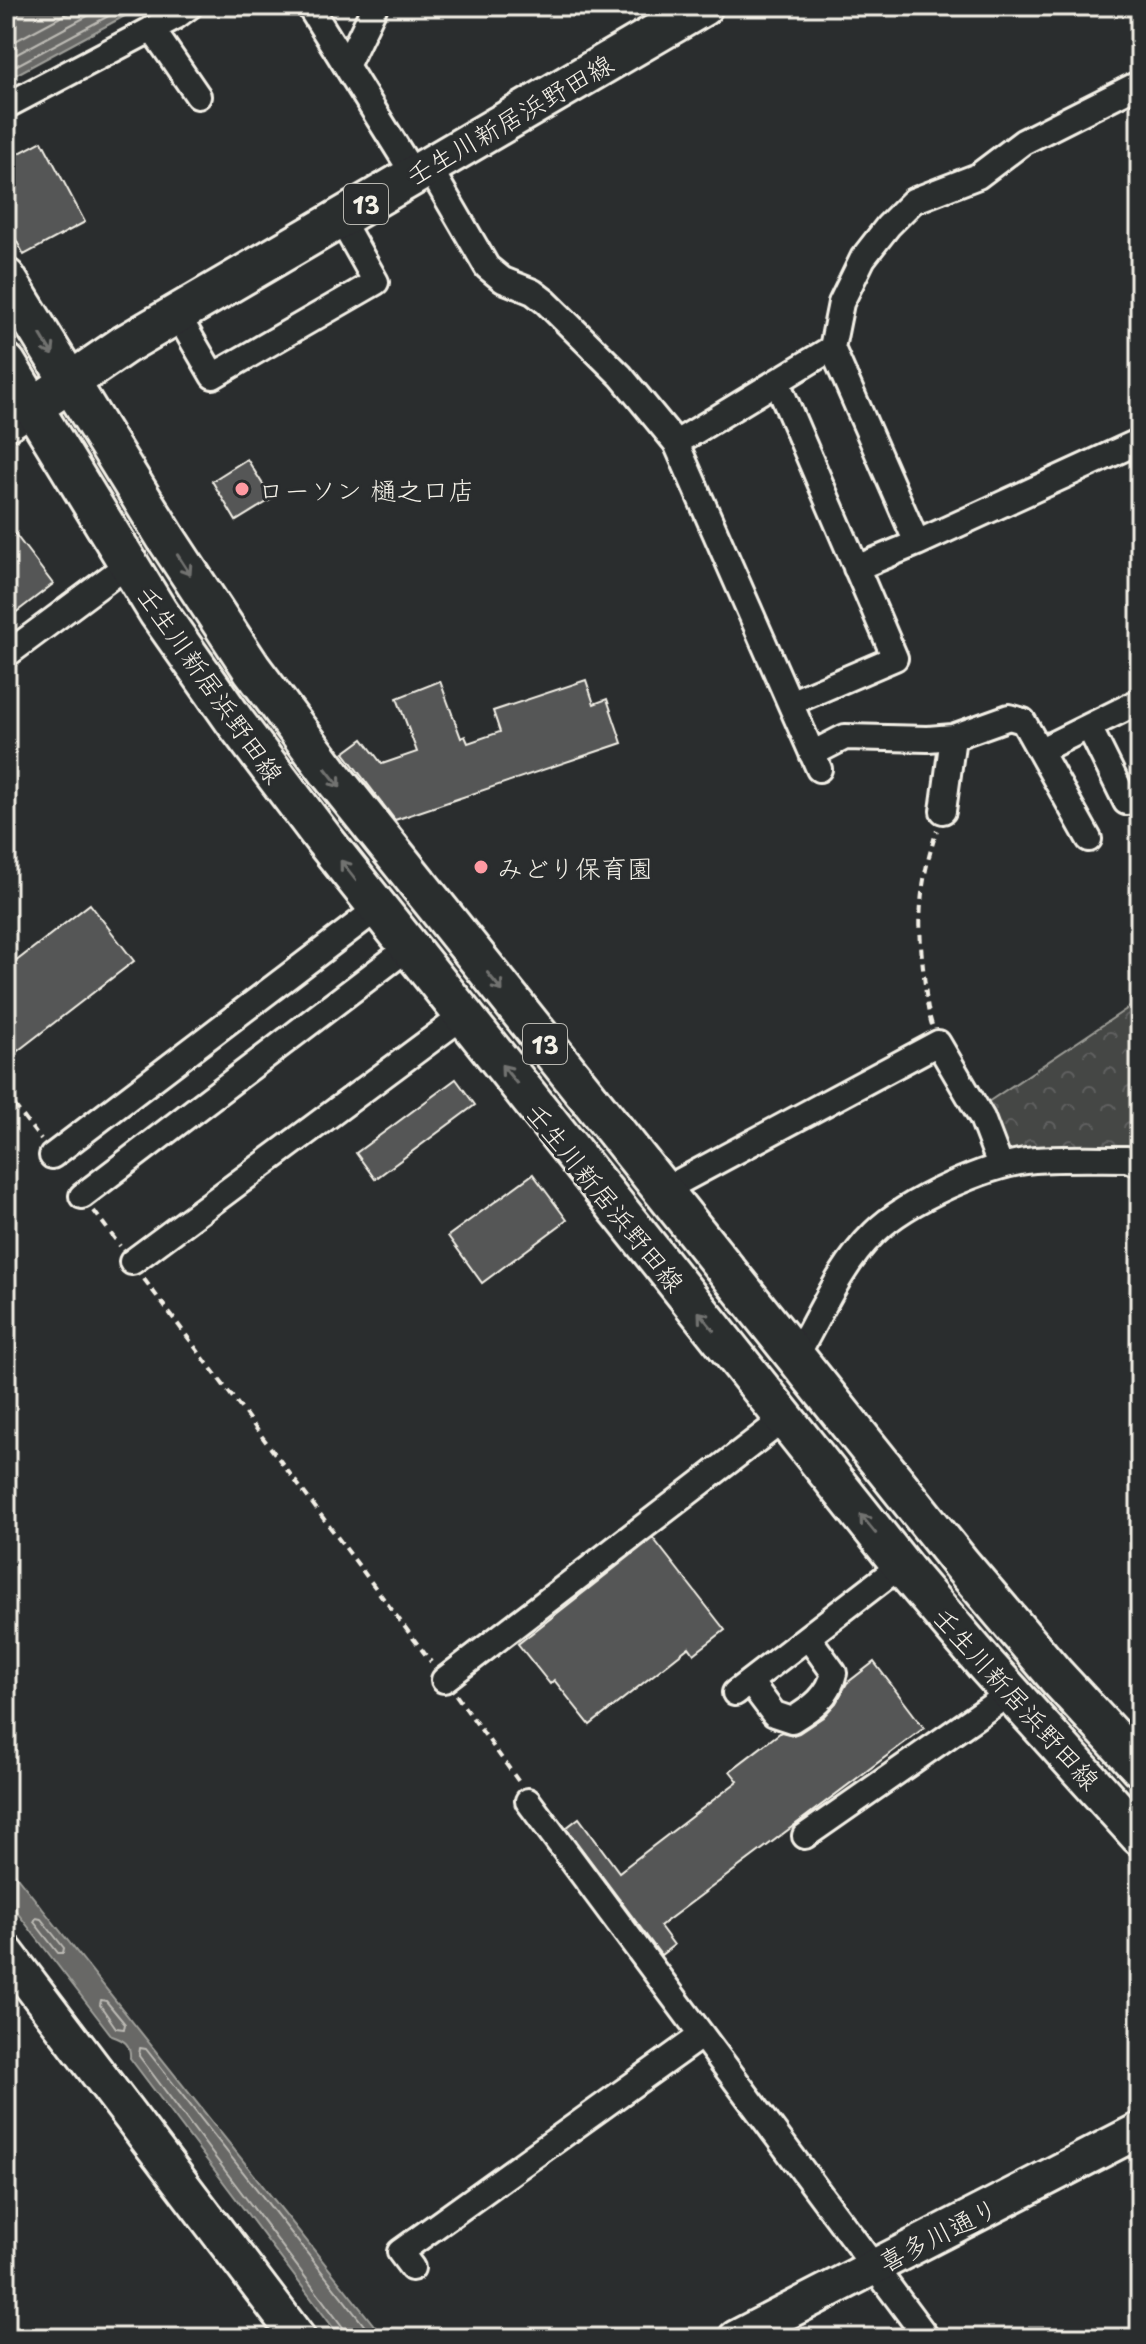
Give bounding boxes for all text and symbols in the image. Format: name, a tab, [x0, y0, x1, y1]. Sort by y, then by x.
street label: 壬生川新居浜野田線	[398, 44, 620, 194]
road number: 13	[344, 184, 388, 224]
one-way arrow	[39, 333, 55, 356]
place label: ローソン 樋之口店	[258, 470, 474, 509]
marker: ローソン 樋之口店	[233, 480, 251, 498]
one-way arrow	[175, 554, 192, 576]
street label: 壬生川新居浜野田線	[128, 577, 294, 791]
one-way arrow	[325, 767, 342, 788]
place label: みどり保育園	[497, 848, 653, 887]
marker: みどり保育園	[472, 858, 490, 876]
one-way arrow	[339, 860, 357, 881]
one-way arrow	[486, 971, 504, 991]
road number: 13	[523, 1024, 567, 1064]
one-way arrow	[500, 1064, 517, 1085]
street label: 壬生川新居浜野田線	[517, 1094, 695, 1300]
one-way arrow	[697, 1311, 714, 1332]
one-way arrow	[859, 1514, 877, 1535]
street label: 壬生川新居浜野田線	[924, 1598, 1110, 1798]
street label: 喜多川通り	[871, 2187, 1005, 2281]

